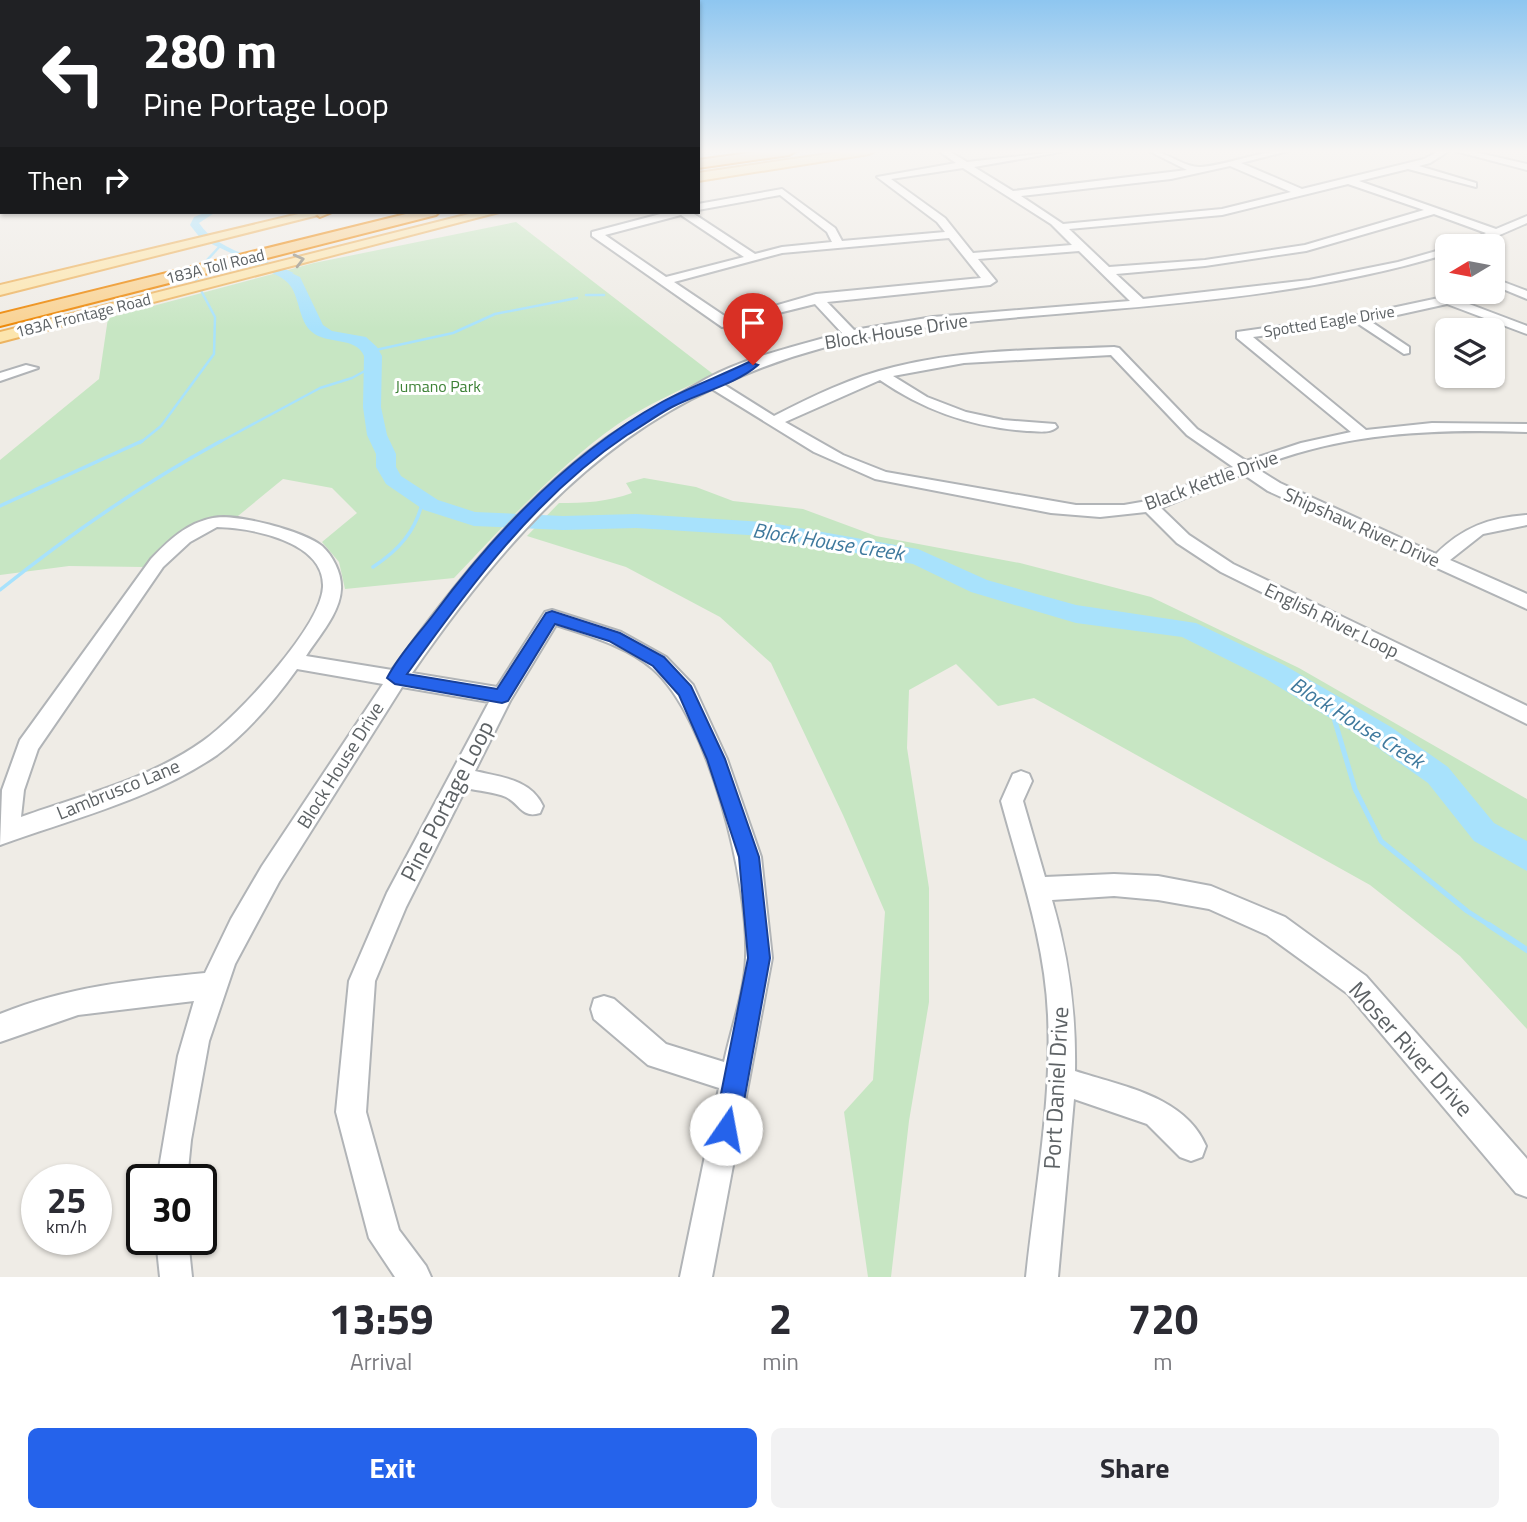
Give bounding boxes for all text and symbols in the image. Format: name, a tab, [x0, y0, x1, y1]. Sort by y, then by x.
text: 280 m	[143, 12, 277, 87]
icon: left	[28, 28, 119, 119]
text: Pine Portage Loop	[143, 80, 389, 128]
text: Then	[28, 161, 83, 200]
icon: right	[97, 161, 135, 199]
north arrow	[1435, 234, 1505, 304]
map controls	[1435, 234, 1505, 388]
street label: 183A Toll Road	[163, 242, 267, 290]
one-way arrow	[293, 254, 305, 268]
street label: 183A Frontage Road	[13, 287, 153, 343]
pin	[723, 293, 783, 365]
street label: Spotted Eagle Drive	[1262, 299, 1396, 343]
icon: arrive	[734, 304, 772, 342]
street label: Block House Drive	[822, 305, 970, 356]
button: layers	[1435, 318, 1505, 388]
park label: Jumano Park	[395, 374, 481, 398]
street label: Black Kettle Drive	[1140, 442, 1282, 517]
street label: Shipshaw River Drive	[1279, 479, 1445, 574]
water label: Block House Creek	[750, 513, 909, 569]
street label: English River Loop	[1260, 574, 1404, 665]
water label: Block House Creek	[1284, 668, 1433, 777]
street label: Block House Drive	[289, 696, 390, 834]
street label: Pine Portage Loop	[391, 714, 502, 887]
street label: Lambrusco Lane	[52, 751, 184, 826]
street label: Moser River Drive	[1341, 973, 1482, 1124]
street label: Port Daniel Drive	[1034, 1006, 1077, 1170]
position arrow	[689, 1092, 763, 1166]
speed limit sign: 30	[126, 1164, 217, 1255]
text: 25	[47, 1173, 86, 1227]
text: km/h	[46, 1213, 87, 1240]
text: 13:59	[329, 1286, 434, 1350]
text: 2	[769, 1286, 792, 1350]
text: 720	[1128, 1286, 1198, 1350]
text: Arrival	[350, 1344, 412, 1379]
text: min	[762, 1344, 799, 1379]
text: m	[1153, 1344, 1173, 1379]
button: Exit	[28, 1428, 757, 1508]
button: Share	[771, 1428, 1499, 1508]

